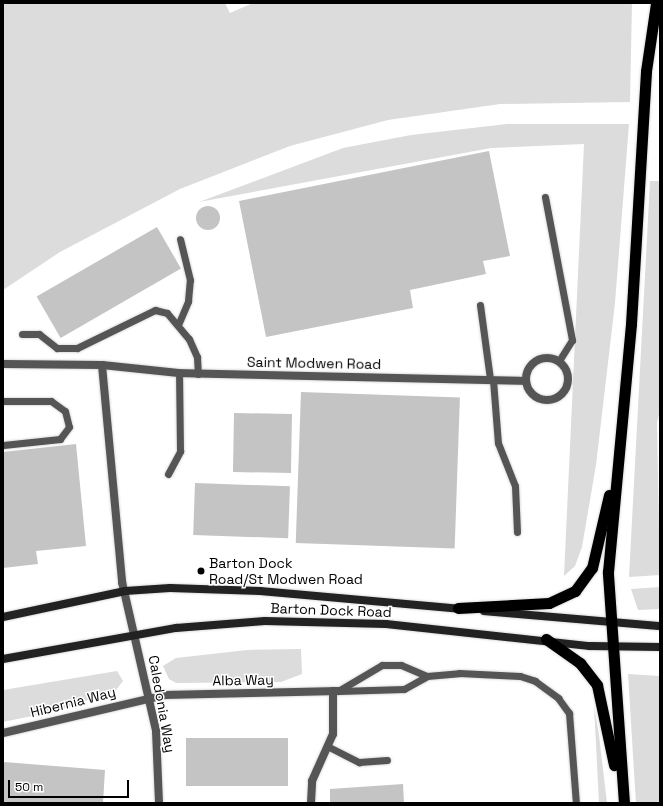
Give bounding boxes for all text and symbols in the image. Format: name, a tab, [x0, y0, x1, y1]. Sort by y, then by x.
street label: Saint Modwen Road	[247, 353, 381, 373]
place label: Barton Dock Road/St Modwen Road	[209, 555, 363, 588]
marker: Barton Dock Road/St Modwen Road	[196, 566, 206, 576]
street label: Barton Dock Road	[270, 599, 392, 621]
street label: Caledonia Way	[145, 654, 179, 754]
street label: Alba Way	[212, 671, 274, 689]
street label: Hibernia Way	[29, 683, 117, 721]
scale bar	[10, 772, 131, 798]
text: 50 m	[15, 779, 43, 795]

